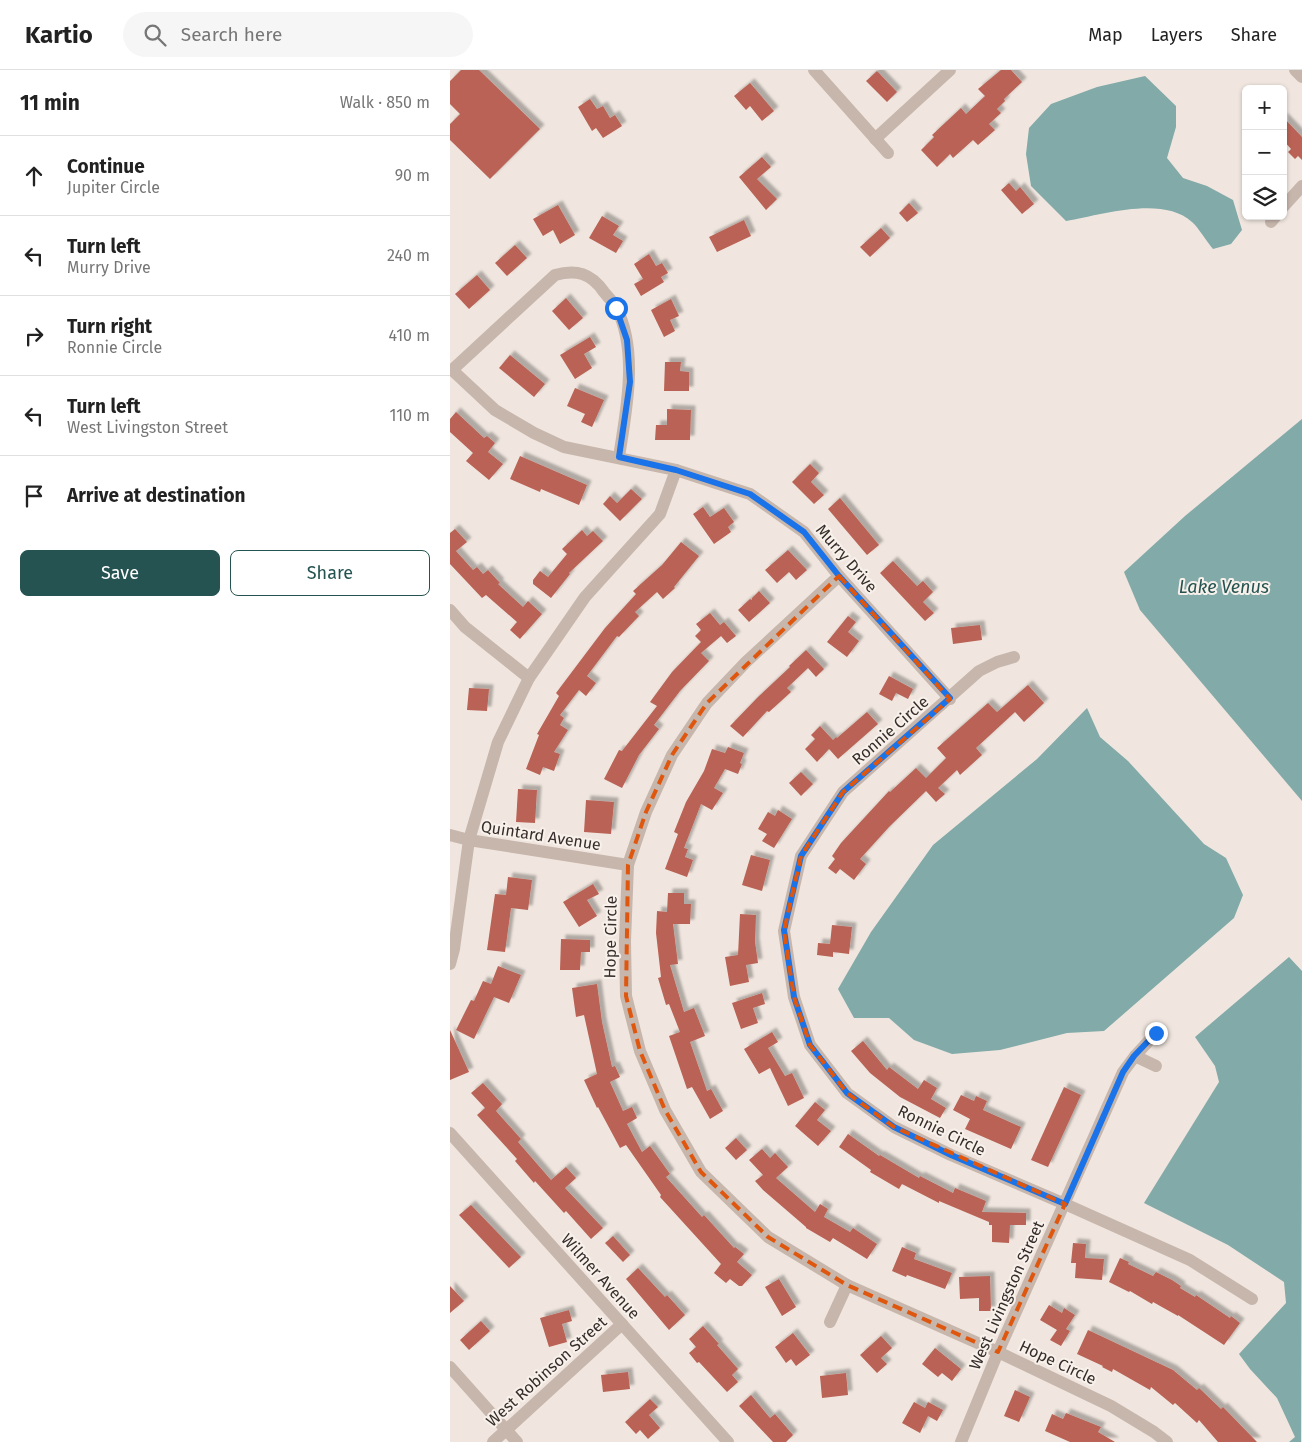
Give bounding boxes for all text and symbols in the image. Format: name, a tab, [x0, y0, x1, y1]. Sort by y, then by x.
search box	[123, 12, 473, 57]
text: Kartio	[25, 21, 93, 49]
icon: search	[141, 21, 169, 49]
text: Search here	[181, 23, 282, 46]
text: Map	[1088, 24, 1123, 46]
text: Layers	[1151, 24, 1203, 46]
text: Share	[1231, 24, 1277, 46]
map controls	[1242, 85, 1287, 220]
button: +	[1242, 85, 1287, 130]
text: 11 min	[20, 90, 80, 116]
text: Walk · 850 m	[340, 93, 430, 112]
button: −	[1242, 130, 1287, 175]
text: Continue	[67, 155, 145, 178]
icon: ahead	[20, 162, 48, 190]
text: 90 m	[395, 166, 430, 185]
button: layers	[1242, 175, 1287, 220]
text: Jupiter Circle	[67, 178, 160, 197]
text: Turn left	[67, 235, 141, 258]
icon: left	[20, 242, 48, 270]
text: 240 m	[387, 246, 430, 265]
text: Murry Drive	[67, 258, 151, 277]
route start	[605, 297, 628, 320]
text: Turn right	[67, 315, 152, 338]
icon: right	[20, 322, 48, 350]
text: 410 m	[389, 326, 430, 345]
text: Ronnie Circle	[67, 338, 162, 357]
text: Turn left	[67, 395, 141, 418]
icon: left	[20, 402, 48, 430]
text: 110 m	[389, 406, 430, 425]
text: West Livingston Street	[67, 418, 228, 437]
icon: arrive	[20, 482, 48, 510]
text: Arrive at destination	[67, 484, 246, 507]
street label: Murry Drive	[812, 520, 881, 596]
button: Save	[20, 550, 220, 596]
button: Share	[230, 550, 430, 596]
water label: Lake Venus	[1179, 576, 1269, 598]
street label: Ronnie Circle	[848, 692, 932, 769]
street label: Quintard Avenue	[480, 817, 602, 854]
street label: Hope Circle	[600, 895, 621, 979]
route end	[1145, 1022, 1168, 1045]
street label: Ronnie Circle	[895, 1101, 989, 1160]
street label: West Livingston Street	[965, 1218, 1048, 1373]
street label: Wilmer Avenue	[557, 1230, 644, 1323]
street label: West Robinson Street	[482, 1312, 611, 1430]
street label: Hope Circle	[1016, 1336, 1099, 1389]

